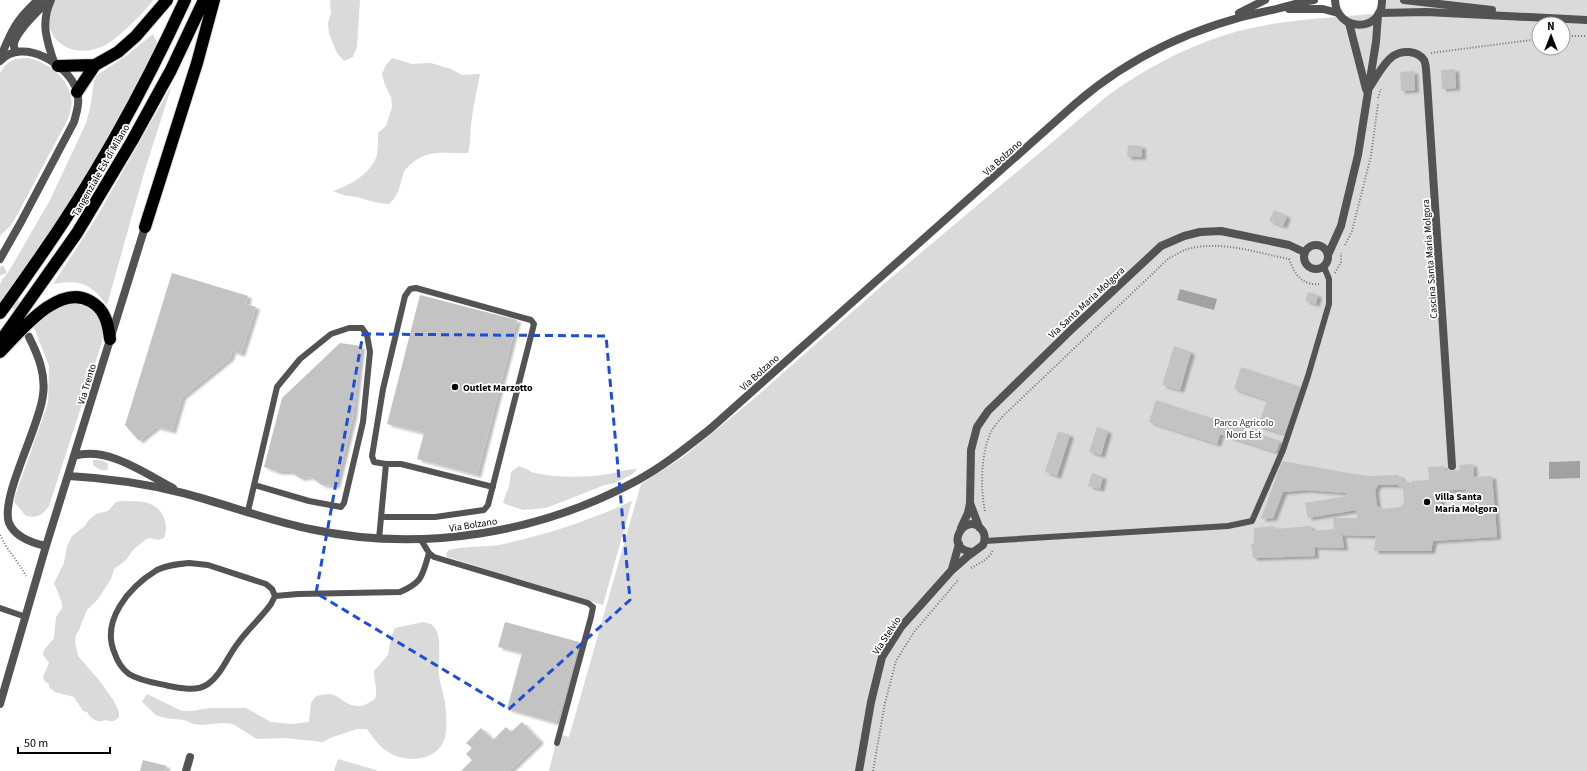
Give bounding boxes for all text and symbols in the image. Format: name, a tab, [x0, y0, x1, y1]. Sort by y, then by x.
north arrow	[1531, 16, 1571, 56]
text: N	[1547, 19, 1555, 34]
street label: Tangenziale Est di Milano	[69, 122, 133, 219]
street label: Via Bolzano	[980, 136, 1025, 179]
street label: Cascina Santa Maria Molgora	[1419, 199, 1441, 319]
street label: Via Santa Maria Molgora	[1045, 264, 1128, 342]
street label: Via Bolzano	[737, 351, 782, 394]
street label: Via Trento	[74, 362, 100, 406]
place label: Outlet Marzotto	[463, 381, 533, 395]
marker: Outlet Marzotto	[450, 382, 460, 392]
park label: Parco Agricolo Nord Est	[1214, 416, 1274, 442]
place label: Villa Santa Maria Molgora	[1434, 490, 1498, 516]
marker: Villa Santa Maria Molgora	[1422, 497, 1432, 507]
street label: Via Bolzano	[448, 514, 498, 536]
street label: Via Stelvio	[869, 614, 904, 657]
scale bar	[18, 729, 110, 755]
text: 50 m	[24, 735, 48, 752]

